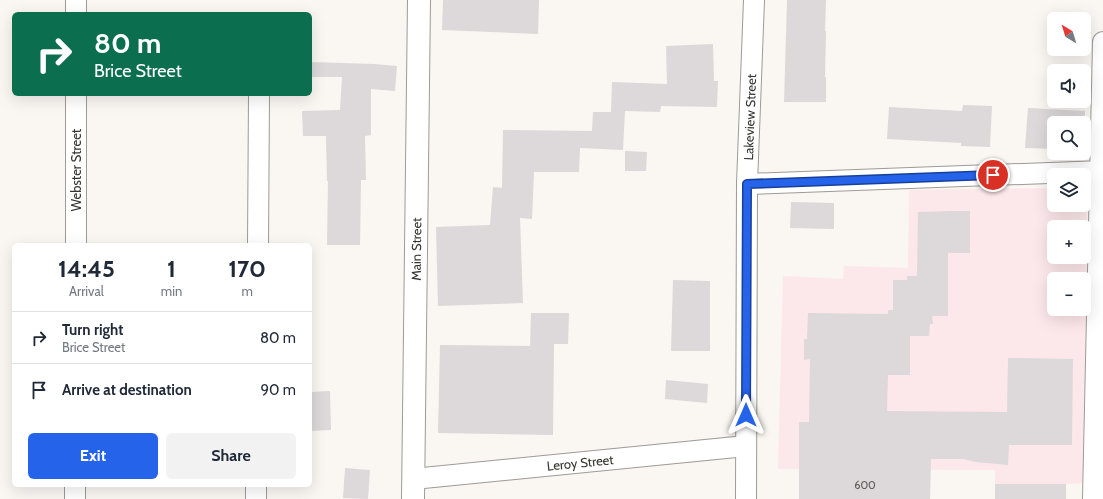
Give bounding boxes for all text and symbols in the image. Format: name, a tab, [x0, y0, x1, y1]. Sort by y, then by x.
north arrow	[1047, 12, 1091, 56]
map controls	[1047, 12, 1091, 316]
text: 80 m	[94, 26, 161, 60]
icon: right	[28, 28, 80, 80]
text: Brice Street	[94, 60, 182, 82]
button: sound	[1047, 64, 1091, 108]
street label: Lakeview Street	[740, 73, 759, 161]
button: search	[1047, 116, 1091, 160]
street label: Webster Street	[68, 128, 84, 211]
pin	[976, 158, 1010, 192]
icon: arrive	[982, 164, 1004, 186]
button: layers	[1047, 168, 1091, 212]
street label: Main Street	[408, 217, 424, 281]
button: +	[1047, 220, 1091, 264]
text: 14:45	[58, 254, 115, 283]
text: 1	[167, 254, 176, 283]
text: 170	[228, 254, 266, 283]
button: −	[1047, 272, 1091, 316]
text: Arrival	[69, 283, 104, 299]
text: min	[161, 283, 182, 299]
text: m	[241, 283, 253, 299]
text: Turn right	[62, 321, 123, 339]
icon: right	[28, 327, 50, 349]
text: 80 m	[260, 329, 296, 347]
text: Brice Street	[62, 339, 125, 355]
icon: arrive	[28, 379, 50, 401]
text: Arrive at destination	[62, 381, 192, 399]
text: 90 m	[260, 381, 296, 399]
position arrow	[725, 394, 767, 436]
button: Exit	[28, 433, 158, 479]
button: Share	[166, 433, 296, 479]
street label: Leroy Street	[546, 451, 615, 474]
house number: 600	[854, 478, 876, 492]

